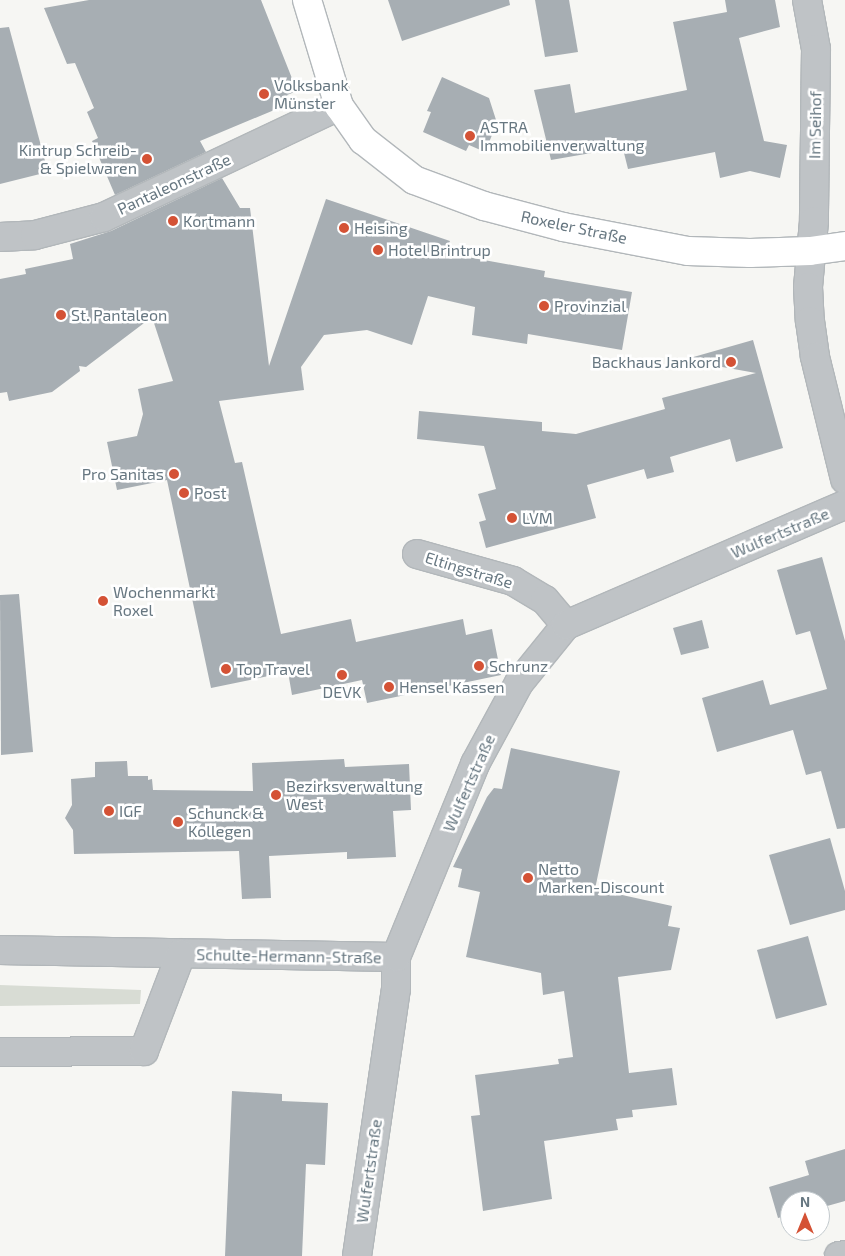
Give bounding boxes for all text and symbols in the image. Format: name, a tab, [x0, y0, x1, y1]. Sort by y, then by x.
place label: Volksbank Münster	[274, 75, 349, 113]
marker: Volksbank Münster	[258, 88, 270, 100]
street label: Im Seihof	[805, 91, 825, 159]
place label: ASTRA Immobilienverwaltung	[480, 117, 644, 155]
marker: ASTRA Immobilienverwaltung	[464, 130, 476, 142]
place label: Kintrup Schreib- & Spielwaren	[19, 140, 137, 178]
street label: Pantaleonstraße	[114, 149, 234, 219]
marker: Kintrup Schreib- & Spielwaren	[141, 153, 153, 165]
street label: Roxeler Straße	[519, 206, 629, 248]
place label: Kortmann	[183, 211, 255, 231]
marker: Kortmann	[167, 215, 179, 227]
place label: Heising	[354, 218, 408, 238]
marker: Heising	[338, 222, 350, 234]
place label: Hotel Brintrup	[388, 240, 491, 260]
marker: Hotel Brintrup	[372, 244, 384, 256]
place label: Provinzial	[554, 296, 626, 316]
marker: Provinzial	[538, 300, 550, 312]
place label: St. Pantaleon	[71, 305, 167, 325]
marker: St. Pantaleon	[55, 309, 67, 321]
place label: Backhaus Jankord	[591, 352, 721, 372]
marker: Backhaus Jankord	[725, 356, 737, 368]
place label: Pro Sanitas	[82, 464, 164, 484]
marker: Pro Sanitas	[168, 468, 180, 480]
place label: Post	[194, 483, 227, 503]
marker: Post	[178, 487, 190, 499]
street label: Wulfertstraße	[728, 504, 832, 562]
place label: LVM	[522, 508, 553, 528]
marker: LVM	[506, 512, 518, 524]
street label: Eltingstraße	[423, 548, 515, 592]
place label: Wochenmarkt Roxel	[113, 582, 215, 620]
marker: Wochenmarkt Roxel	[97, 595, 109, 607]
place label: Schrunz	[489, 656, 548, 676]
place label: Top Travel	[236, 659, 310, 679]
marker: Schrunz	[473, 660, 485, 672]
marker: Top Travel	[220, 663, 232, 675]
marker: DEVK	[336, 669, 348, 681]
place label: Hensel Kassen	[399, 677, 505, 697]
marker: Hensel Kassen	[383, 681, 395, 693]
place label: DEVK	[323, 682, 361, 702]
street label: Wulfertstraße	[439, 731, 499, 835]
place label: Bezirksverwaltung West	[286, 776, 423, 814]
marker: Bezirksverwaltung West	[270, 789, 282, 801]
place label: IGF	[119, 801, 142, 821]
place label: Schunck & Kollegen	[188, 803, 264, 841]
marker: IGF	[103, 805, 115, 817]
marker: Schunck & Kollegen	[172, 816, 184, 828]
place label: Netto Marken-Discount	[538, 859, 664, 897]
marker: Netto Marken-Discount	[522, 872, 534, 884]
street label: Schulte-Hermann-Straße	[196, 945, 382, 967]
street label: Wulfertstraße	[352, 1118, 386, 1224]
north arrow	[780, 1191, 830, 1241]
text: N	[800, 1193, 810, 1210]

